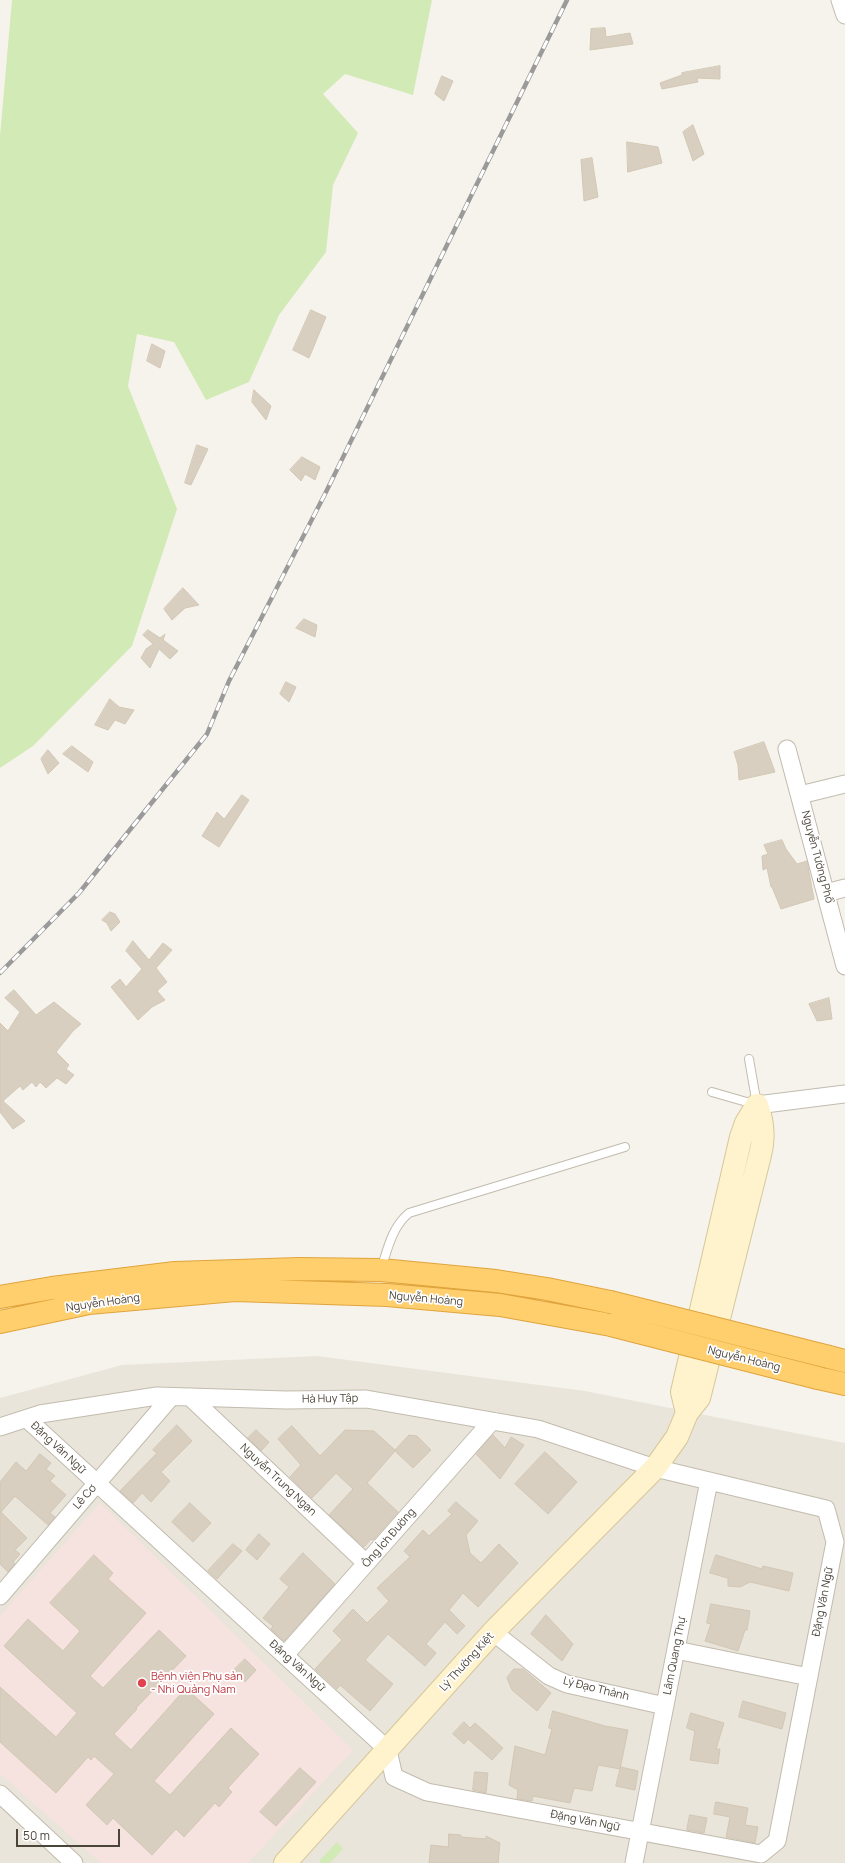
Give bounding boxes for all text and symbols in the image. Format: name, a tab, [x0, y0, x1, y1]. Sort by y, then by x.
street label: Nguyễn Tường Phổ	[798, 809, 836, 905]
street label: Nguyễn Hoàng	[388, 1289, 464, 1309]
street label: Nguyễn Hoàng	[65, 1291, 141, 1315]
street label: Nguyễn Hoàng	[706, 1344, 782, 1374]
street label: Hà Huy Tập	[302, 1392, 358, 1406]
street label: Đặng Văn Ngữ	[28, 1419, 88, 1477]
street label: Nguyễn Trung Ngạn	[237, 1441, 319, 1519]
street label: Lê Cơ	[71, 1482, 99, 1512]
street label: Ông Ích Đường	[360, 1506, 418, 1570]
street label: Đặng Văn Ngữ	[810, 1566, 836, 1638]
street label: Lâm Quang Thự	[661, 1616, 689, 1696]
street label: Lý Thường Kiệt	[437, 1630, 497, 1694]
street label: Đặng Văn Ngữ	[266, 1638, 328, 1694]
place label: Bệnh viện Phụ sản - Nhi Quảng Nam	[151, 1670, 243, 1696]
street label: Lý Đạo Thành	[562, 1674, 630, 1704]
marker: Bệnh viện Phụ sản - Nhi Quảng Nam	[136, 1677, 148, 1689]
street label: Đặng Văn Ngữ	[549, 1808, 621, 1834]
scale bar	[18, 1821, 122, 1847]
text: 50 m	[23, 1827, 50, 1844]

